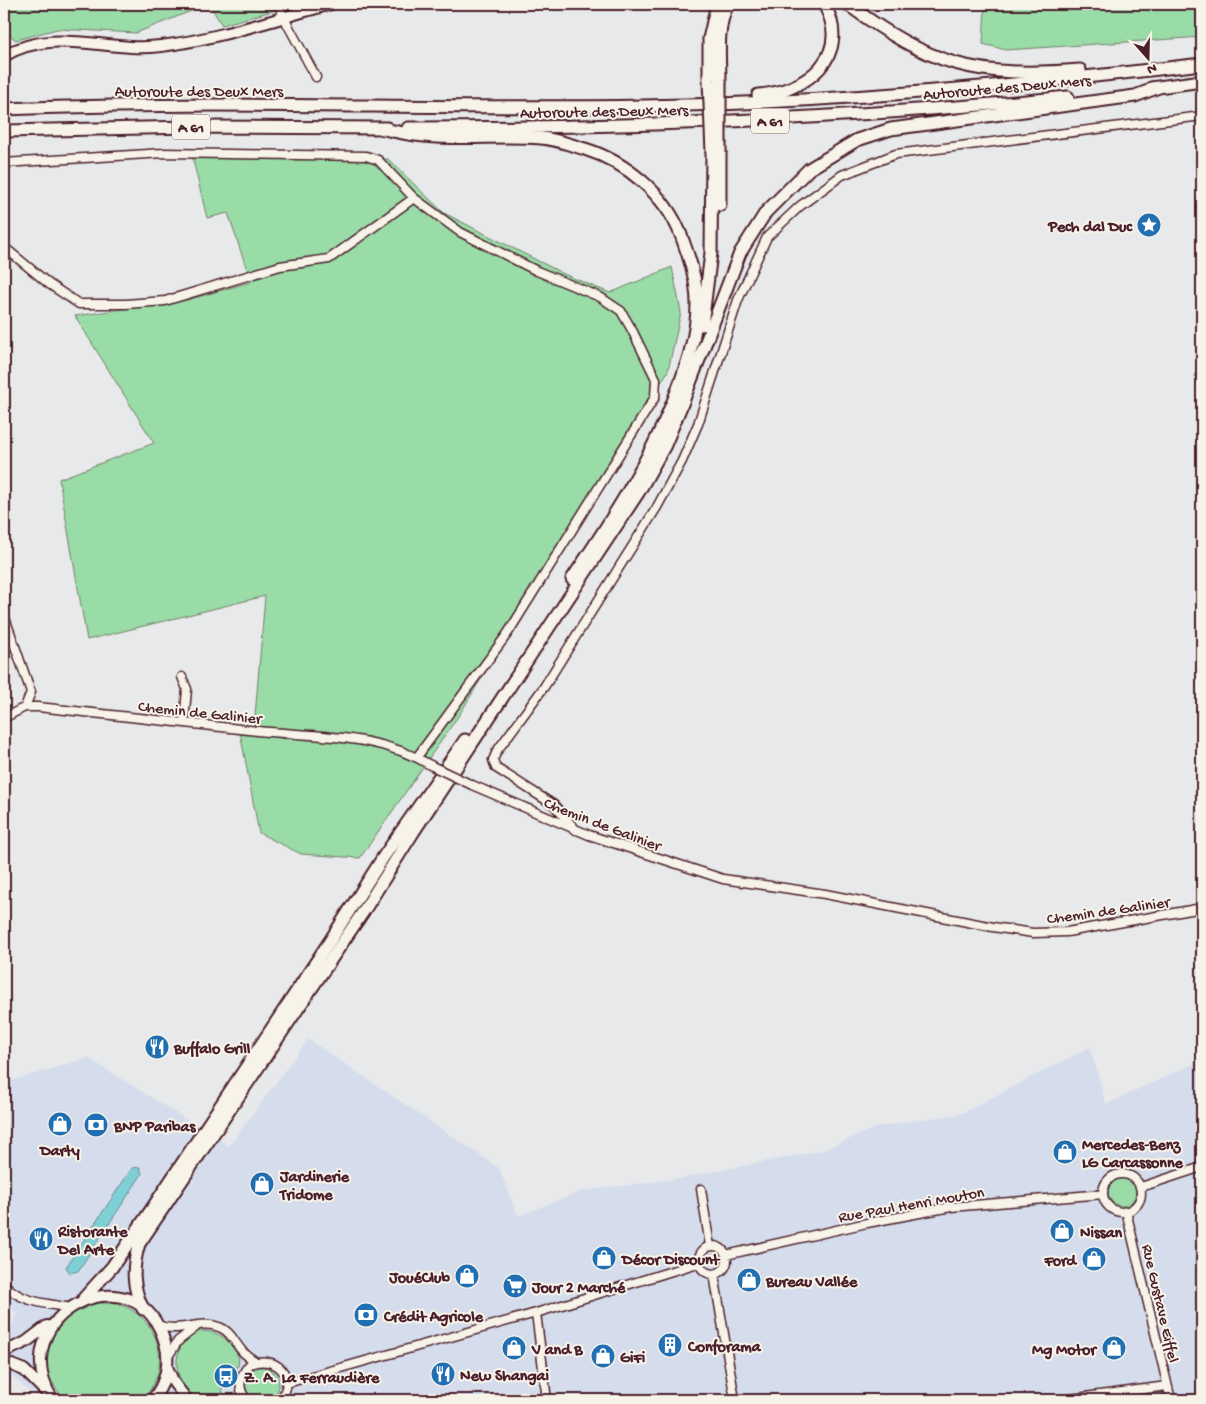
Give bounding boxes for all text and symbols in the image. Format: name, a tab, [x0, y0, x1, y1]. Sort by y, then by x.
north arrow	[1124, 32, 1174, 82]
text: N	[1144, 58, 1159, 77]
street label: Autoroute des Deux Mers	[923, 73, 1093, 106]
street label: Autoroute des Deux Mers	[115, 84, 284, 103]
street label: Autoroute des Deux Mers	[520, 103, 690, 124]
road number: A 61	[751, 108, 789, 134]
road number: A 61	[172, 114, 210, 140]
place icon: Pech dal Duc	[1136, 212, 1162, 238]
place label: Pech dal Duc	[1047, 219, 1134, 238]
street label: Chemin de Galinier	[137, 699, 264, 731]
street label: Chemin de Galinier	[540, 795, 664, 858]
street label: Chemin de Galinier	[1046, 894, 1173, 931]
restaurant icon: Buffalo Grill	[144, 1034, 170, 1060]
place label: Buffalo Grill	[173, 1040, 251, 1060]
shop icon: Darty	[47, 1111, 73, 1137]
bank icon: BNP Paribas	[83, 1112, 109, 1138]
place label: BNP Paribas	[113, 1119, 196, 1138]
place label: Mercedes-Benz LG Carcassonne	[1082, 1137, 1184, 1174]
shop icon: Mercedes-Benz LG Carcassonne	[1052, 1139, 1078, 1165]
place label: Darty	[38, 1143, 80, 1162]
place label: Jardinerie Tridome	[278, 1169, 350, 1206]
shop icon: Jardinerie Tridome	[249, 1171, 275, 1197]
street label: Rue Paul Henri Mouton	[837, 1184, 986, 1229]
shop icon: Nissan	[1049, 1218, 1075, 1244]
place label: Ristorante Del Arte	[56, 1224, 128, 1261]
place label: Nissan	[1080, 1225, 1123, 1244]
restaurant icon: Ristorante Del Arte	[28, 1226, 54, 1252]
street label: Rue Gustave Eiffel	[1136, 1243, 1181, 1365]
shop icon: Décor Discount	[591, 1245, 617, 1271]
shop icon: Ford	[1081, 1246, 1107, 1272]
place label: Décor Discount	[620, 1252, 721, 1271]
place label: Ford	[1043, 1253, 1078, 1272]
shop icon: JouéClub	[454, 1263, 480, 1289]
shop icon: Bureau Vallée	[736, 1267, 762, 1293]
place label: JouéClub	[388, 1270, 451, 1289]
supermarket icon: Jour 2 Marché	[502, 1273, 528, 1299]
place label: Bureau Vallée	[765, 1274, 858, 1293]
place label: Jour 2 Marché	[531, 1280, 626, 1299]
bank icon: Crédit Agricole	[353, 1302, 379, 1328]
place label: Crédit Agricole	[383, 1309, 484, 1328]
building icon: Conforama	[657, 1332, 683, 1358]
shop icon: V and B	[501, 1335, 527, 1361]
shop icon: Mg Motor	[1101, 1335, 1127, 1361]
place label: Conforama	[687, 1338, 762, 1358]
place label: V and B	[531, 1342, 583, 1361]
place label: Mg Motor	[1032, 1342, 1098, 1361]
shop icon: GiFi	[590, 1343, 616, 1369]
place label: GiFi	[620, 1350, 646, 1369]
restaurant icon: New Shangai	[430, 1361, 456, 1387]
bus stop icon: Z. A. La Ferraudière	[213, 1363, 239, 1389]
place label: New Shangai	[460, 1368, 549, 1387]
place label: Z. A. La Ferraudière	[244, 1370, 380, 1389]

